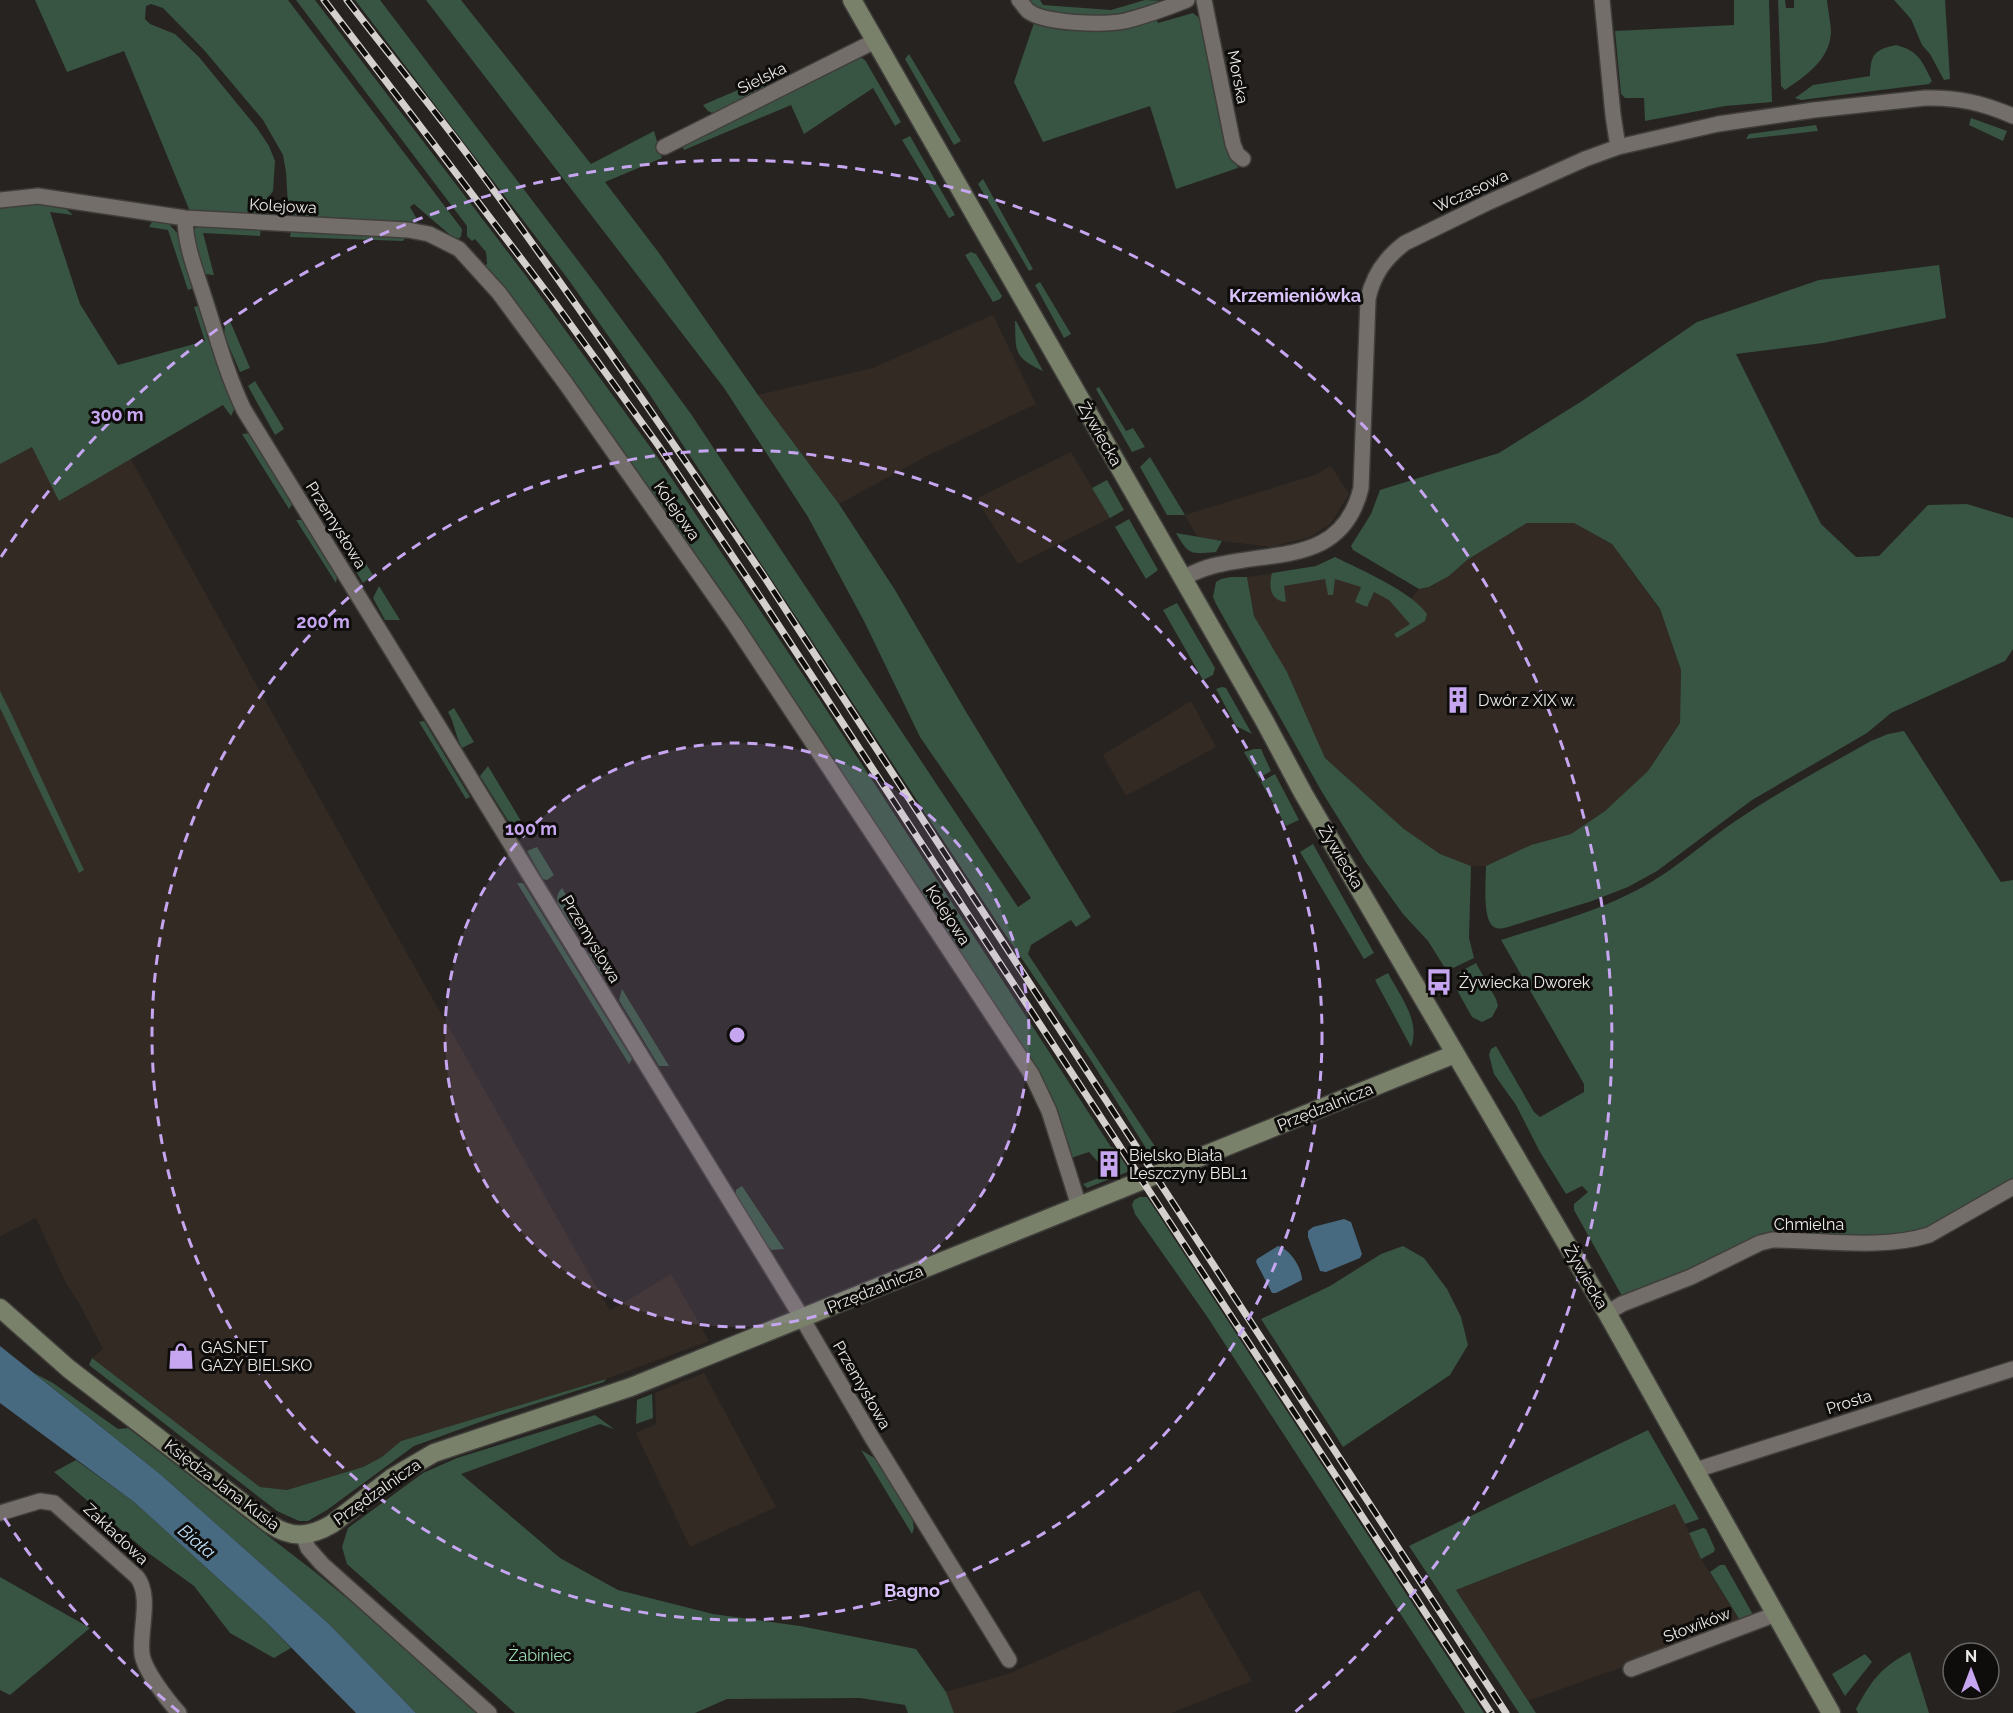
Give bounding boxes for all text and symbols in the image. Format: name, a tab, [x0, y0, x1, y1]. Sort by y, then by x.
street label: Morska	[1224, 49, 1252, 105]
street label: Sielska	[735, 58, 789, 98]
street label: Wczasowa	[1431, 166, 1511, 216]
street label: Kolejowa	[249, 195, 317, 217]
district label: Krzemieniówka	[1229, 285, 1361, 306]
street label: Żywiecka	[1074, 398, 1127, 469]
text: 300 m	[90, 404, 144, 425]
street label: Przemysłowa	[302, 478, 370, 572]
street label: Kolejowa	[650, 478, 704, 544]
text: 200 m	[296, 611, 350, 632]
building icon: Dwór z XIX w.	[1443, 685, 1473, 715]
place label: Dwór z XIX w.	[1478, 691, 1575, 710]
text: 100 m	[505, 818, 557, 839]
street label: Żywiecka	[1315, 821, 1368, 892]
street label: Kolejowa	[922, 882, 974, 948]
street label: Przemysłowa	[557, 892, 625, 986]
bus stop icon: Żywiecka Dworek	[1424, 967, 1454, 997]
place label: Żywiecka Dworek	[1459, 972, 1591, 992]
centre of rings	[727, 1025, 747, 1045]
street label: Przędzalnicza	[1274, 1079, 1376, 1135]
place label: Bielsko Biała Leszczyny BBL1	[1129, 1146, 1247, 1183]
building icon: Bielsko Biała Leszczyny BBL1	[1094, 1149, 1124, 1179]
street label: Chmielna	[1774, 1215, 1844, 1234]
street label: Żywiecka	[1560, 1241, 1613, 1312]
street label: Przędzalnicza	[824, 1261, 926, 1317]
street label: Przemysłowa	[829, 1337, 895, 1433]
place label: GAS.NET GAZY BIELSKO	[201, 1338, 312, 1375]
shop icon: GAS.NET GAZY BIELSKO	[166, 1341, 196, 1371]
street label: Prosta	[1824, 1386, 1874, 1418]
street label: Księdza Jana Kusia	[161, 1436, 283, 1534]
street label: Przędzalnicza	[330, 1455, 424, 1529]
street label: Zakładowa	[80, 1499, 152, 1569]
water label: Biała	[174, 1519, 220, 1563]
district label: Bagno	[884, 1580, 940, 1601]
street label: Słowików	[1661, 1604, 1733, 1646]
north arrow	[1941, 1641, 2001, 1701]
park label: Żabiniec	[508, 1645, 572, 1665]
text: N	[1965, 1647, 1977, 1666]

